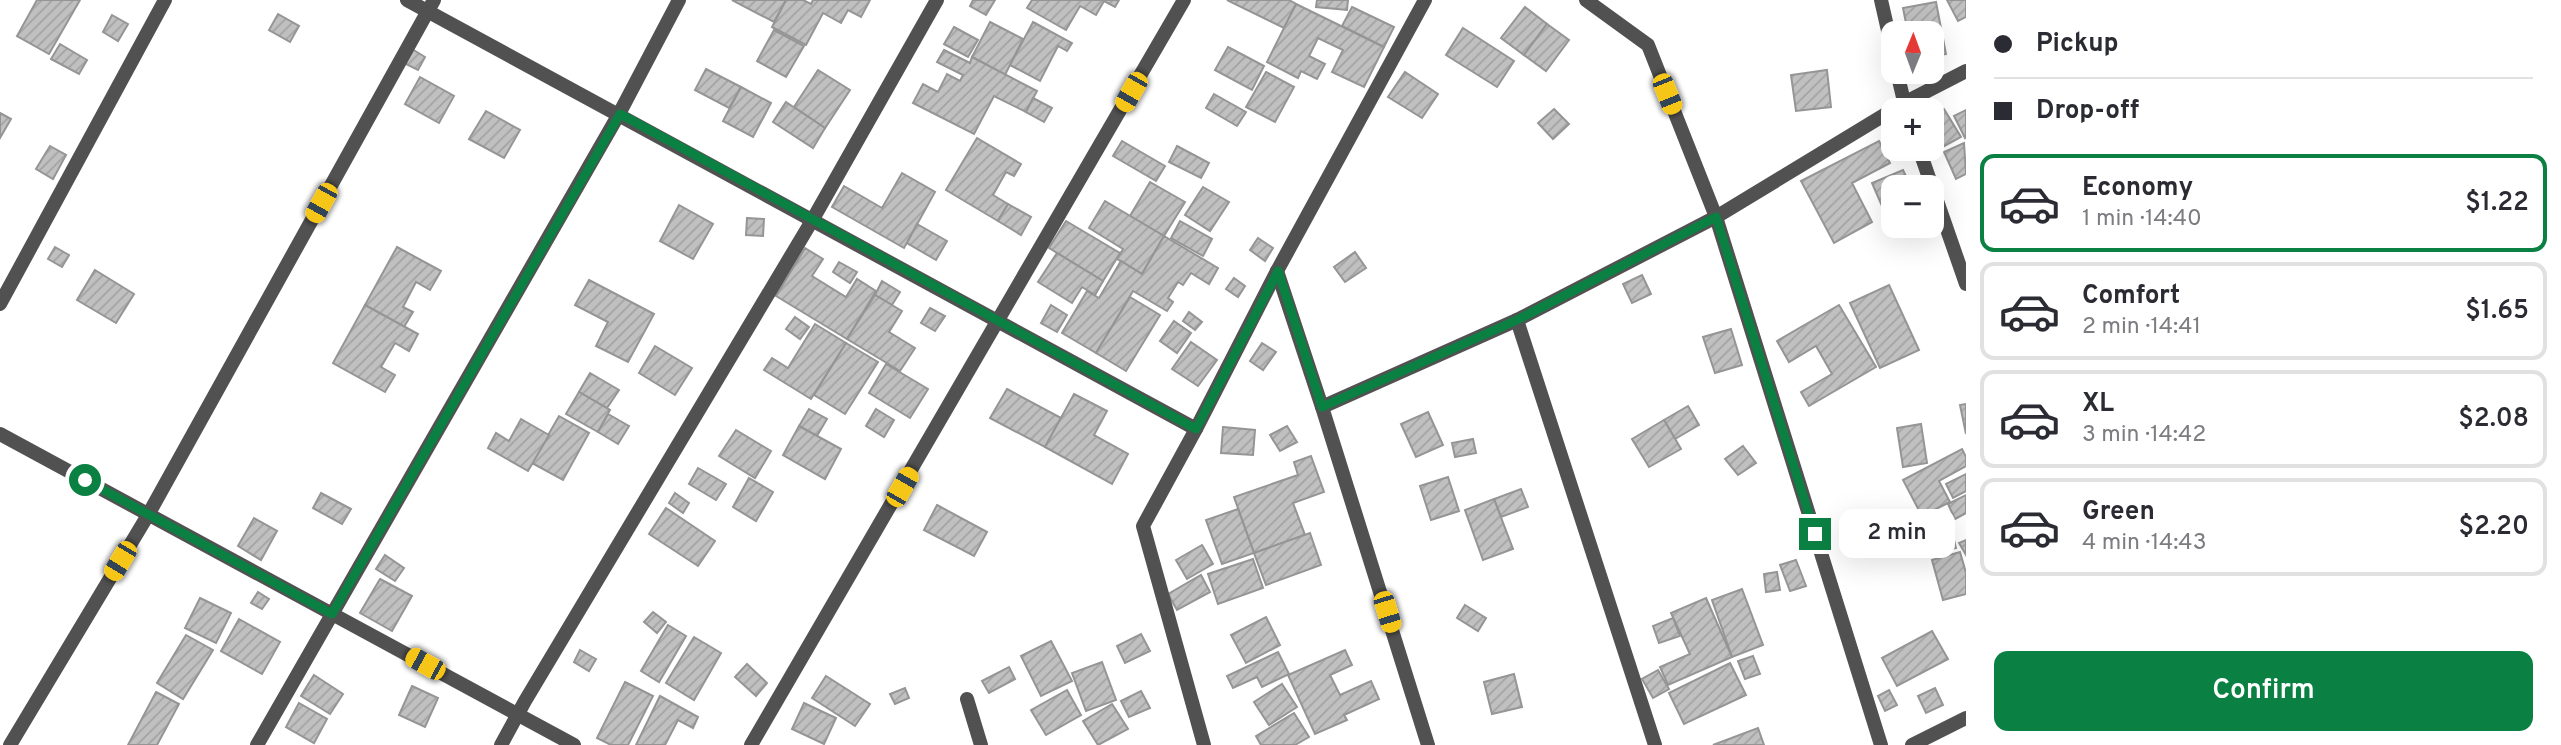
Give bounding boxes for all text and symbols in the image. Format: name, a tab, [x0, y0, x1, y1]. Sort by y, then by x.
north arrow	[1881, 21, 1944, 84]
map controls	[1881, 21, 1944, 238]
text: Pickup	[2036, 28, 2119, 61]
car	[1112, 69, 1151, 115]
car	[1650, 71, 1685, 117]
text: Drop-off	[2036, 95, 2139, 128]
button: +	[1881, 98, 1944, 161]
icon: car	[1998, 172, 2061, 235]
text: Economy	[2082, 172, 2193, 205]
button: −	[1881, 175, 1944, 238]
car	[302, 180, 341, 226]
text: $1.22	[2465, 187, 2529, 220]
text: 1 min · 14:40	[2082, 205, 2202, 234]
icon: car	[1998, 280, 2061, 343]
text: Comfort	[2082, 280, 2180, 313]
text: $1.65	[2465, 295, 2529, 328]
text: 2 min · 14:41	[2082, 313, 2201, 342]
icon: car	[1998, 388, 2061, 451]
text: XL	[2082, 388, 2114, 421]
text: $2.08	[2458, 403, 2529, 436]
text: 3 min · 14:42	[2082, 421, 2206, 450]
route start	[69, 464, 101, 496]
car	[883, 464, 922, 510]
icon: car	[1998, 496, 2061, 559]
text: Green	[2082, 496, 2155, 529]
callout: 2 min	[1840, 510, 1955, 558]
text: $2.20	[2459, 511, 2529, 544]
route end	[1799, 518, 1831, 550]
text: 2 min	[1867, 519, 1927, 548]
text: 4 min · 14:43	[2082, 529, 2206, 558]
car	[101, 538, 140, 584]
car	[1371, 589, 1404, 635]
car	[402, 645, 449, 683]
button: Confirm	[1994, 651, 2533, 731]

